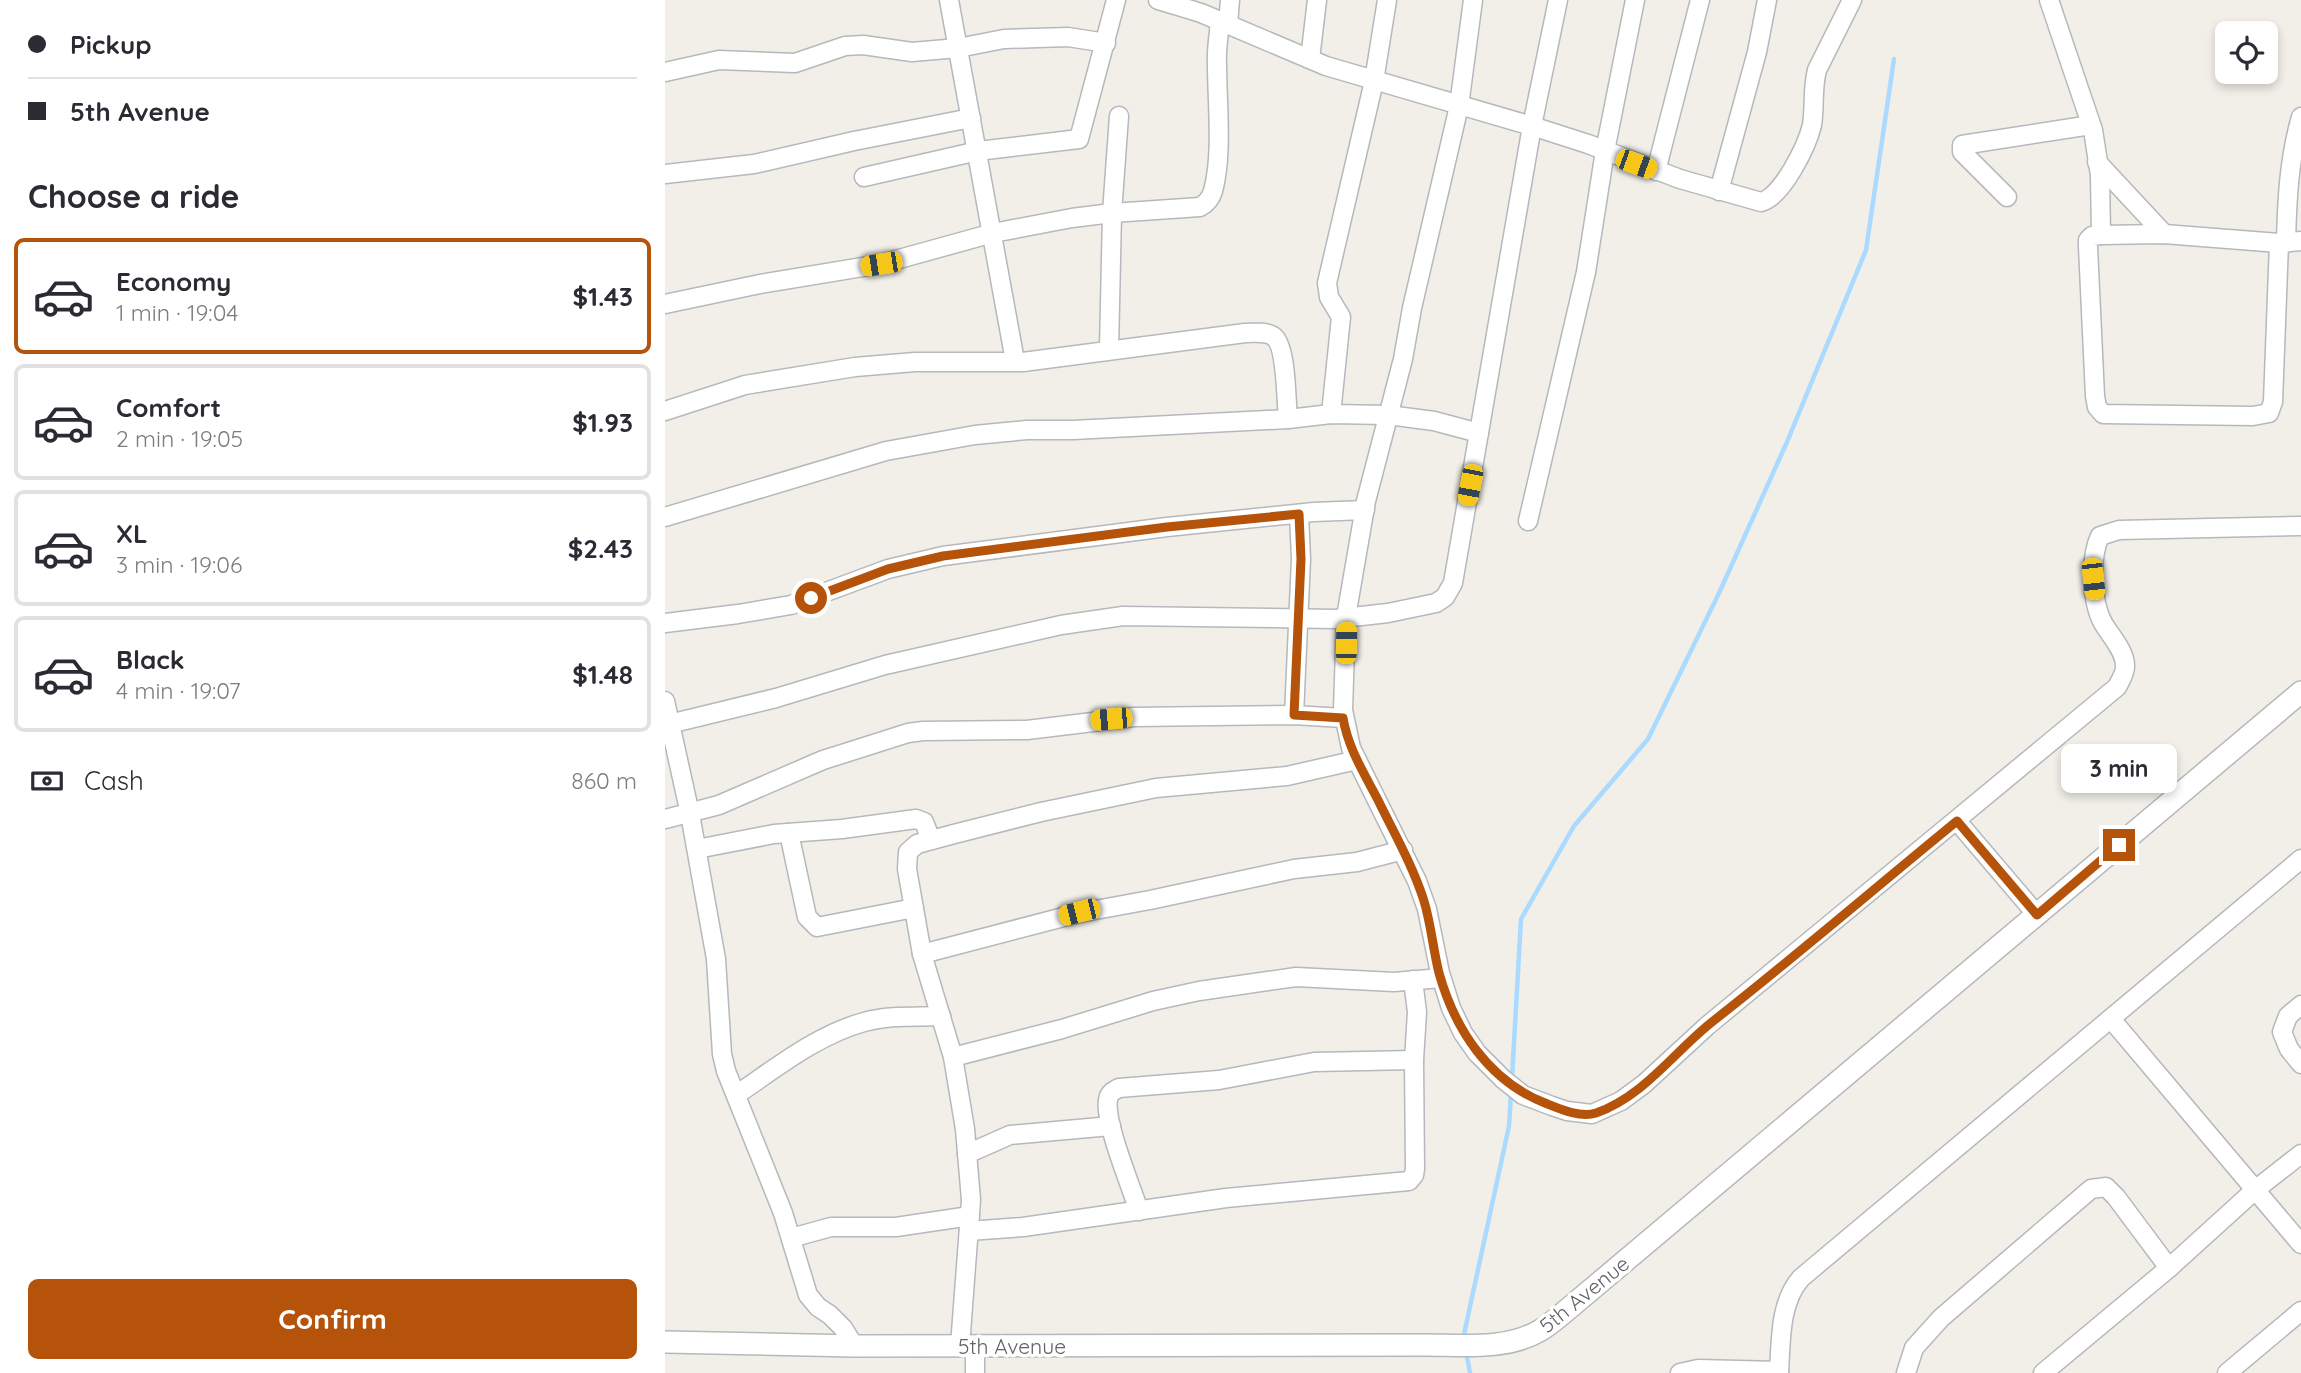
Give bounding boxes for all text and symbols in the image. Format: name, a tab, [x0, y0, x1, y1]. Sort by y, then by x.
map controls	[2215, 21, 2278, 84]
button: locate	[2215, 21, 2278, 84]
text: Pickup	[70, 28, 152, 61]
text: 5th Avenue	[70, 95, 210, 128]
car	[1613, 147, 1660, 181]
text: Choose a ride	[28, 176, 240, 216]
car	[859, 250, 904, 278]
icon: car	[32, 265, 95, 328]
text: Economy	[116, 265, 231, 298]
text: $1.43	[572, 280, 633, 313]
text: 1 min · 19:04	[116, 298, 238, 327]
icon: car	[32, 391, 95, 454]
text: Comfort	[116, 391, 221, 424]
text: $1.93	[572, 406, 633, 439]
text: 2 min · 19:05	[116, 424, 243, 453]
car	[1456, 462, 1485, 508]
icon: car	[32, 517, 95, 580]
text: XL	[116, 517, 148, 550]
text: $2.43	[568, 532, 633, 565]
text: 3 min · 19:06	[116, 550, 242, 579]
car	[2081, 557, 2106, 601]
route start	[795, 582, 827, 614]
car	[1336, 622, 1357, 664]
icon: car	[32, 643, 95, 706]
text: Black	[116, 643, 185, 676]
text: $1.48	[572, 658, 633, 691]
text: 4 min · 19:07	[116, 676, 241, 705]
car	[1090, 707, 1133, 731]
callout: 3 min	[2061, 744, 2177, 792]
text: 3 min	[2089, 754, 2149, 783]
icon: cash	[28, 762, 66, 800]
text: Cash	[84, 764, 144, 797]
text: 860 m	[571, 766, 637, 795]
route end	[2103, 829, 2135, 861]
car	[1057, 897, 1102, 927]
street label: 5th Avenue	[1534, 1250, 1634, 1338]
button: Confirm	[28, 1279, 637, 1359]
street label: 5th Avenue	[958, 1333, 1066, 1359]

